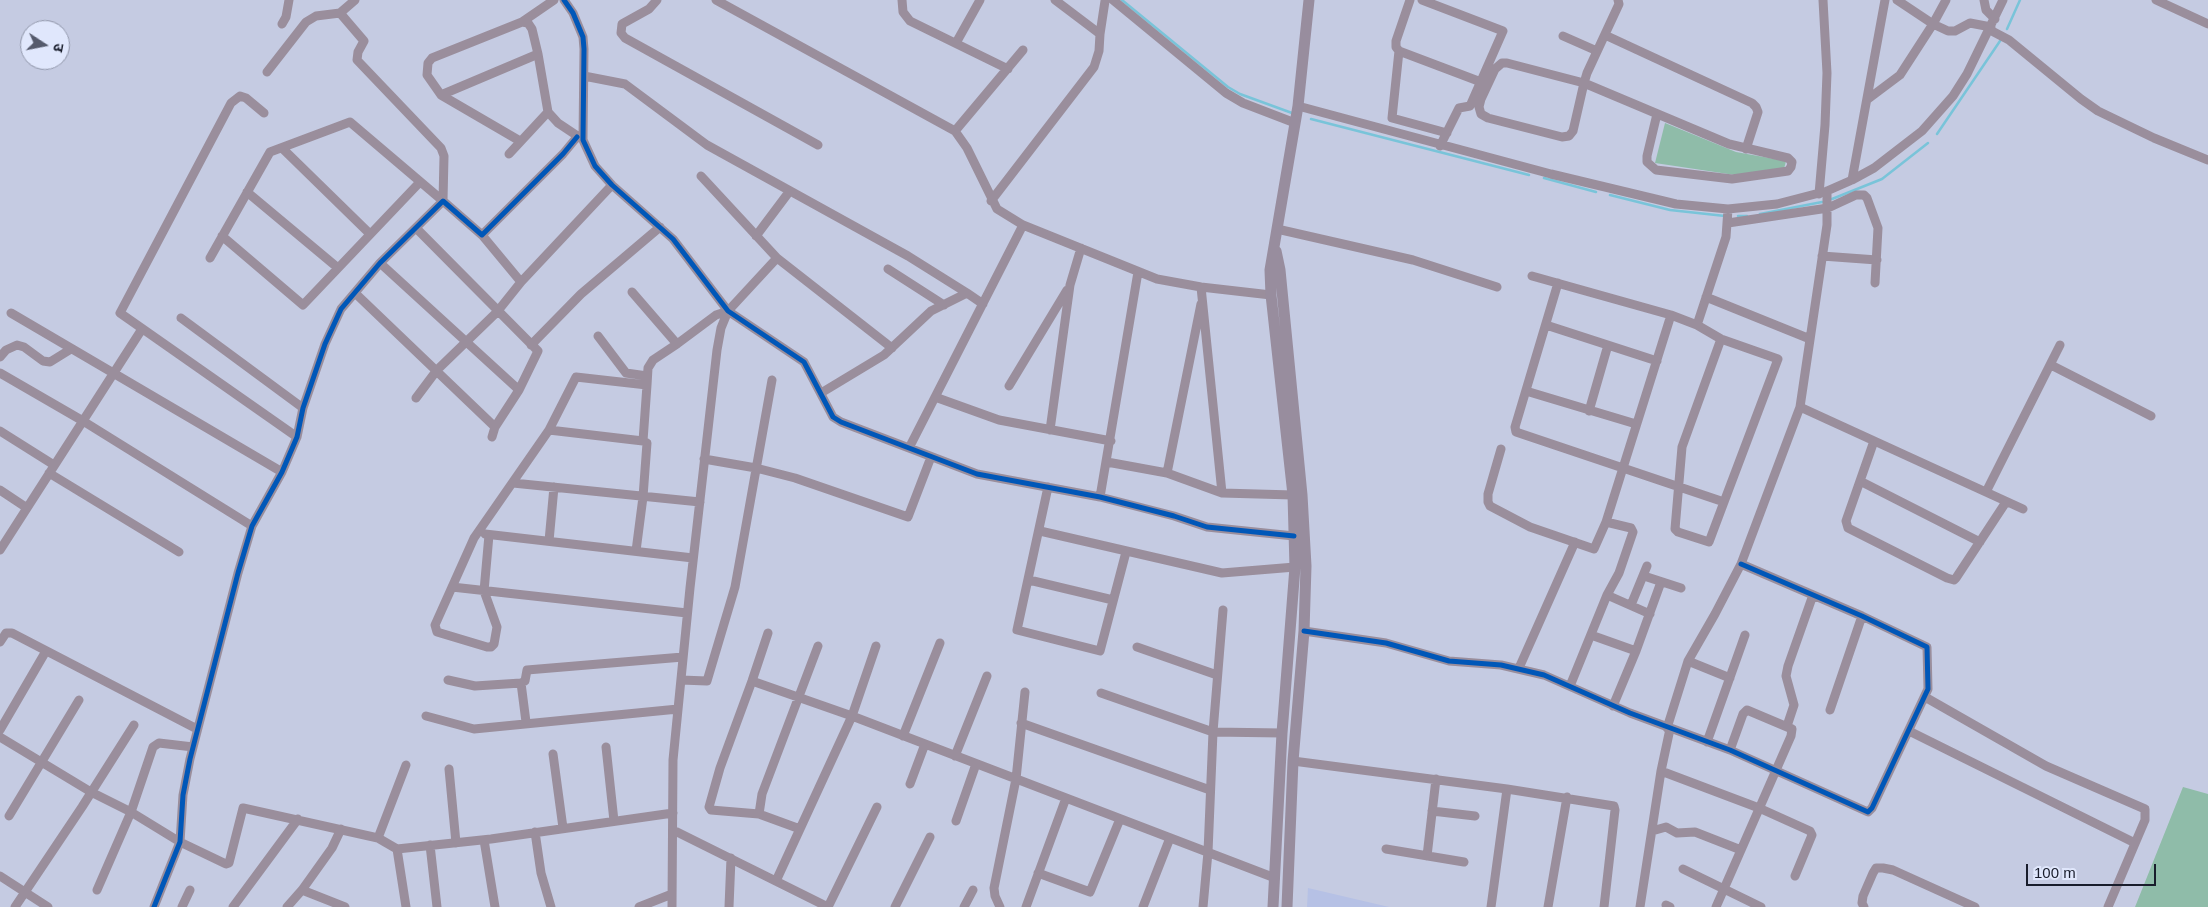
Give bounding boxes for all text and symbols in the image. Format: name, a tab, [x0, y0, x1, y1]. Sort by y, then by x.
north arrow	[20, 20, 70, 70]
text: उ	[50, 42, 67, 53]
scale bar	[2028, 854, 2158, 886]
text: 100 m	[2034, 864, 2076, 881]

